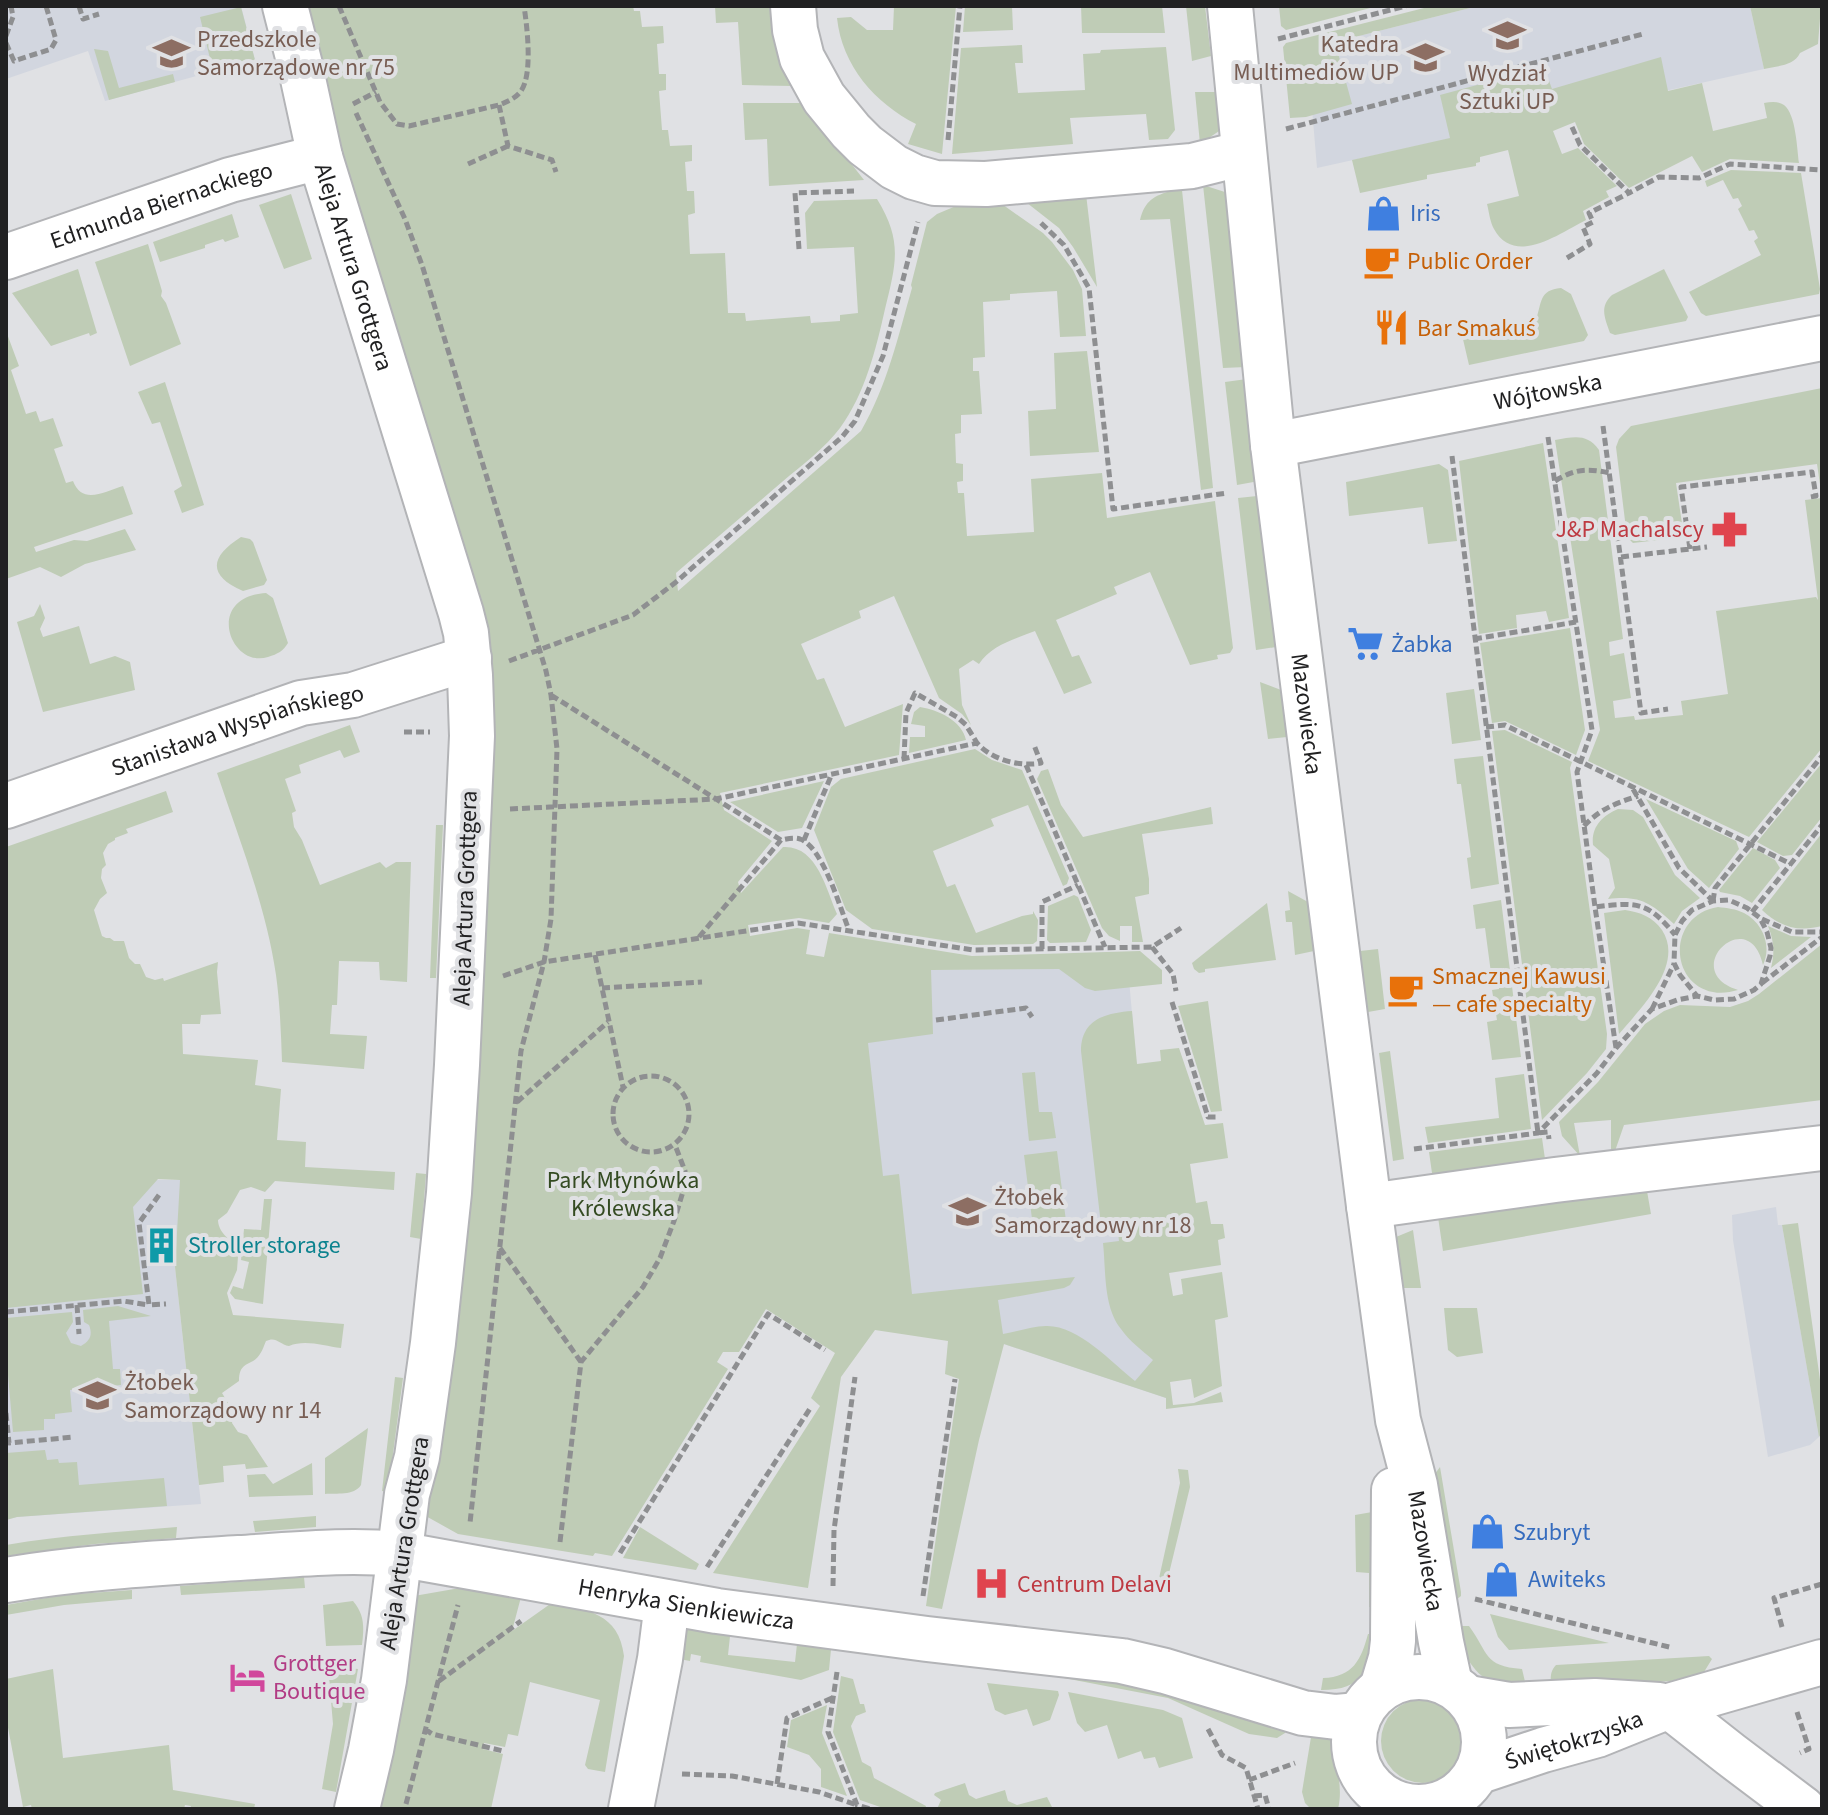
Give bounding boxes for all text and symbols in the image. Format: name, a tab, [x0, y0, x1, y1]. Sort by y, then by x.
school or university icon: Wydział Sztuki UP	[1488, 17, 1526, 55]
place label: Przedszkole Samorządowe nr 75	[197, 22, 395, 85]
place label: Katedra Multimediów UP	[1233, 27, 1399, 90]
school or university icon: Przedszkole Samorządowe nr 75	[152, 34, 190, 72]
school or university icon: Katedra Multimediów UP	[1406, 39, 1444, 77]
place label: Wydział Sztuki UP	[1459, 56, 1555, 119]
street label: Edmunda Biernackiego	[45, 153, 277, 259]
street label: Aleja Artura Grottgera	[305, 159, 402, 375]
shop icon: Iris	[1365, 194, 1403, 232]
place label: Iris	[1410, 196, 1441, 231]
cafe icon: Public Order	[1362, 242, 1400, 280]
place label: Public Order	[1407, 244, 1533, 279]
restaurant icon: Bar Smakuś	[1372, 309, 1410, 347]
place label: Bar Smakuś	[1417, 311, 1536, 346]
street label: Wójtowska	[1491, 364, 1605, 420]
pharmacy icon: J&P Machalscy	[1711, 510, 1749, 548]
place label: J&P Machalscy	[1555, 512, 1704, 547]
supermarket icon: Żabka	[1346, 625, 1384, 663]
place label: Żabka	[1391, 627, 1453, 662]
street label: Mazowiecka	[1281, 651, 1331, 777]
street label: Stanisława Wyspiańskiego	[106, 676, 369, 786]
street label: Aleja Artura Grottgera	[444, 790, 487, 1006]
place label: Smacznej Kawusi — cafe specialty	[1432, 959, 1606, 1022]
cafe icon: Smacznej Kawusi — cafe specialty	[1387, 971, 1425, 1009]
park label: Park Młynówka Królewska	[547, 1163, 699, 1226]
place label: Żłobek Samorządowy nr 18	[994, 1180, 1191, 1243]
school or university icon: Żłobek Samorządowy nr 18	[949, 1192, 987, 1230]
building icon: Stroller storage	[143, 1226, 181, 1264]
place label: Stroller storage	[188, 1228, 341, 1263]
place label: Żłobek Samorządowy nr 14	[124, 1365, 321, 1428]
school or university icon: Żłobek Samorządowy nr 14	[79, 1377, 117, 1415]
street label: Aleja Artura Grottgera	[370, 1434, 439, 1652]
street label: Mazowiecka	[1398, 1488, 1453, 1614]
shop icon: Szubryt	[1468, 1513, 1506, 1551]
place label: Szubryt	[1513, 1515, 1590, 1550]
shop icon: Awiteks	[1483, 1560, 1521, 1598]
place label: Awiteks	[1528, 1562, 1606, 1597]
hospital icon: Centrum Delavi	[972, 1565, 1010, 1603]
place label: Centrum Delavi	[1017, 1567, 1172, 1602]
street label: Henryka Sienkiewicza	[575, 1569, 797, 1639]
place label: Grottger Boutique	[273, 1646, 365, 1709]
hotel icon: Grottger Boutique	[228, 1658, 266, 1696]
street label: Świętokrzyska	[1500, 1701, 1649, 1780]

